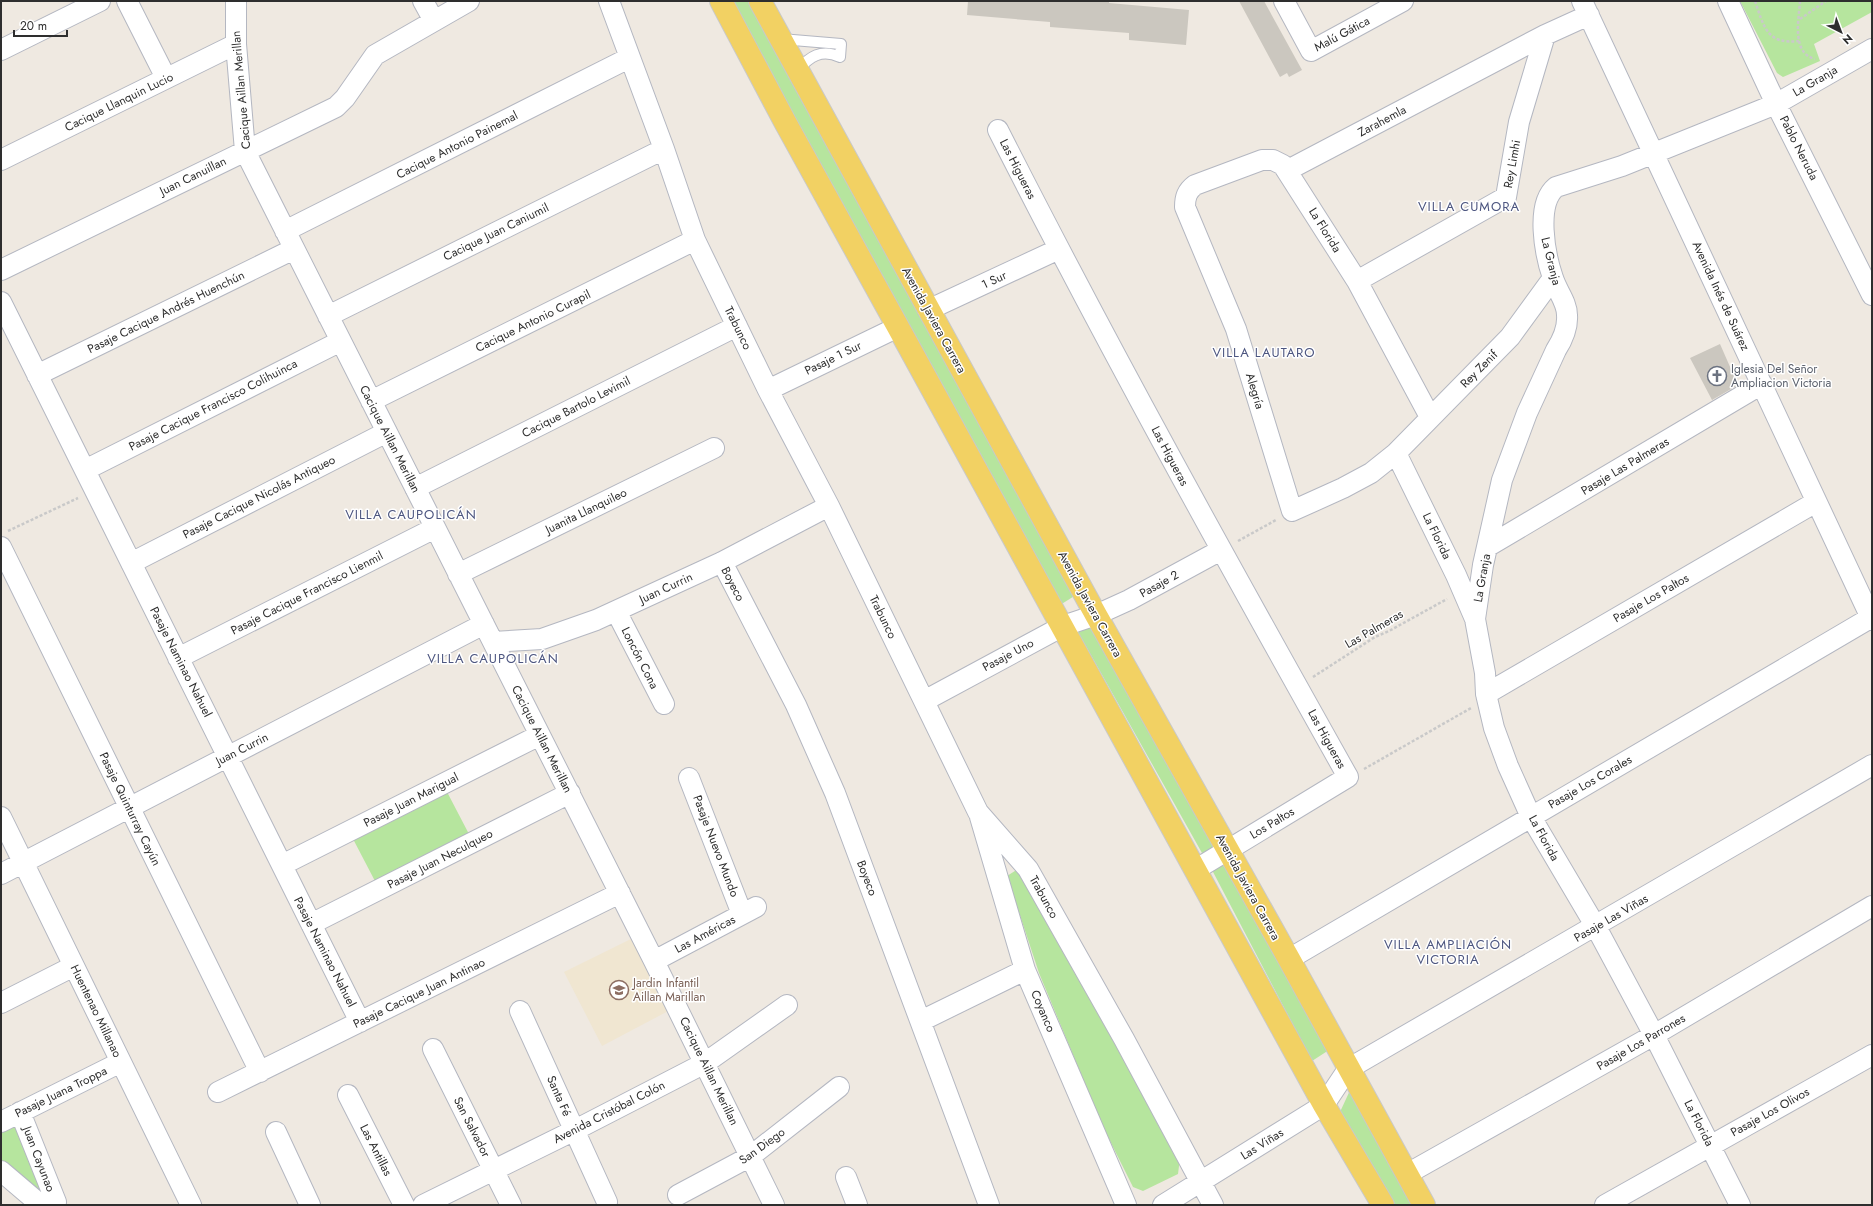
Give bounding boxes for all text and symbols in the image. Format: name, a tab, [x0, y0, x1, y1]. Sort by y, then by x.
scale bar	[14, 12, 67, 38]
street label: Malú Gática	[1311, 12, 1373, 56]
north arrow	[1821, 12, 1861, 52]
text: 20 m	[20, 17, 47, 35]
street label: Cacique Aillan Merillan	[227, 30, 255, 150]
text: N	[1839, 31, 1856, 48]
street label: La Granja	[1789, 61, 1841, 101]
street label: Cacique Llanquin Lucio	[62, 68, 177, 136]
street label: Zarahemla	[1355, 101, 1410, 141]
street label: Cacique Antonio Painemal	[393, 106, 521, 184]
street label: Pablo Neruda	[1775, 113, 1823, 184]
street label: Las Higueras	[995, 136, 1041, 202]
street label: Rey Limhi	[1499, 138, 1525, 190]
street label: Juan Canuillan	[155, 152, 229, 201]
district label: VILLA CUMORA	[1418, 197, 1520, 216]
street label: Cacique Juan Caniumil	[440, 199, 552, 265]
street label: La Florida	[1304, 204, 1346, 256]
street label: La Granja	[1536, 235, 1566, 287]
street label: Avenida Inés de Suárez	[1688, 238, 1754, 354]
street label: Avenida Javiera Carrera	[897, 264, 971, 377]
street label: Pasaje Cacique Andrés Huenchún	[84, 266, 248, 358]
street label: 1 Sur	[978, 266, 1010, 294]
street label: Cacique Antonio Curapil	[472, 285, 594, 357]
street label: Trabunco	[720, 303, 756, 353]
street label: Pasaje 1 Sur	[801, 336, 865, 380]
district label: VILLA LAUTARO	[1212, 343, 1316, 362]
street label: Rey Zenif	[1456, 346, 1502, 392]
street label: Pasaje Cacique Francisco Colihuinca	[126, 354, 301, 455]
place label: Iglesia Del Señor Ampliacion Victoria	[1731, 360, 1832, 392]
church icon: Iglesia Del Señor Ampliacion Victoria	[1706, 365, 1728, 387]
street label: Alegría	[1241, 371, 1269, 411]
street label: Cacique Bartolo Levimil	[519, 372, 633, 442]
street label: Cacique Aillan Merillan	[355, 382, 425, 496]
street label: Las Higueras	[1147, 423, 1193, 489]
street label: Pasaje Las Palmeras	[1578, 432, 1673, 499]
street label: Pasaje Cacique Nicolás Antiqueo	[180, 450, 339, 543]
street label: Juanita Llanquileo	[540, 483, 630, 539]
district label: VILLA CAUPOLICÁN	[345, 505, 477, 524]
street label: La Florida	[1418, 510, 1456, 563]
street label: Pasaje Cacique Francisco Lienmil	[228, 547, 386, 639]
street label: Avenida Javiera Carrera	[1053, 548, 1127, 661]
street label: La Granja	[1469, 552, 1495, 604]
street label: Boyeco	[717, 564, 750, 605]
street label: Pasaje 2	[1136, 566, 1182, 602]
street label: Juan Currin	[635, 568, 696, 609]
street label: Pasaje Los Paltos	[1610, 569, 1692, 627]
street label: Trabunco	[865, 592, 901, 642]
street label: Pasaje Naminao Nahuel	[145, 604, 217, 720]
street label: Las Palmeras	[1342, 605, 1407, 653]
street label: Loncón Cona	[617, 624, 663, 692]
street label: Pasaje Uno	[979, 634, 1037, 676]
district label: VILLA CAUPOLICÁN	[427, 649, 559, 668]
street label: Cacique Aillan Merillan	[507, 682, 577, 796]
street label: Las Higueras	[1303, 706, 1351, 772]
street label: Juan Currin	[211, 728, 271, 771]
street label: Pasaje Quinturray Cayún	[95, 749, 165, 869]
street label: Pasaje Los Corales	[1545, 751, 1635, 813]
street label: Pasaje Juan Marigual	[360, 768, 462, 832]
street label: Pasaje Nuevo Mundo	[688, 792, 744, 900]
street label: Los Paltos	[1246, 802, 1298, 843]
street label: La Florida	[1524, 812, 1564, 864]
street label: Pasaje Juan Neculqueo	[384, 824, 496, 893]
street label: Avenida Javiera Carrera	[1211, 831, 1285, 944]
street label: Boyeco	[852, 858, 882, 899]
street label: Trabunco	[1025, 872, 1063, 922]
street label: Pasaje Las Viñas	[1571, 889, 1652, 947]
street label: Pasaje Naminao Nahuel	[289, 894, 361, 1010]
street label: Las Américas	[671, 910, 739, 958]
district label: VILLA AMPLIACIÓN VICTORIA	[1384, 935, 1512, 969]
street label: Pasaje Cacique Juan Antinao	[350, 953, 488, 1033]
street label: Huentenao Millanao	[66, 961, 127, 1061]
place label: Jardin Infantil Aillan Marillan	[631, 974, 706, 1006]
school or university icon: Jardin Infantil Aillan Marillan	[608, 979, 630, 1001]
street label: Coyanco	[1026, 987, 1060, 1035]
street label: Pasaje Los Parrones	[1593, 1009, 1689, 1075]
street label: Cacique Aillan Merillan	[675, 1014, 743, 1128]
street label: Pasaje Juana Troppa	[12, 1062, 110, 1122]
street label: Santa Fé	[542, 1073, 576, 1119]
street label: Avenida Cristóbal Colón	[550, 1076, 668, 1148]
street label: Pasaje Los Olivos	[1727, 1083, 1813, 1141]
street label: San Salvador	[449, 1094, 495, 1161]
street label: La Florida	[1680, 1097, 1718, 1150]
street label: Las Antillas	[355, 1121, 397, 1179]
street label: Juan Cayunao	[18, 1122, 60, 1195]
street label: San Diego	[735, 1123, 789, 1169]
street label: Las Viñas	[1237, 1124, 1287, 1164]

